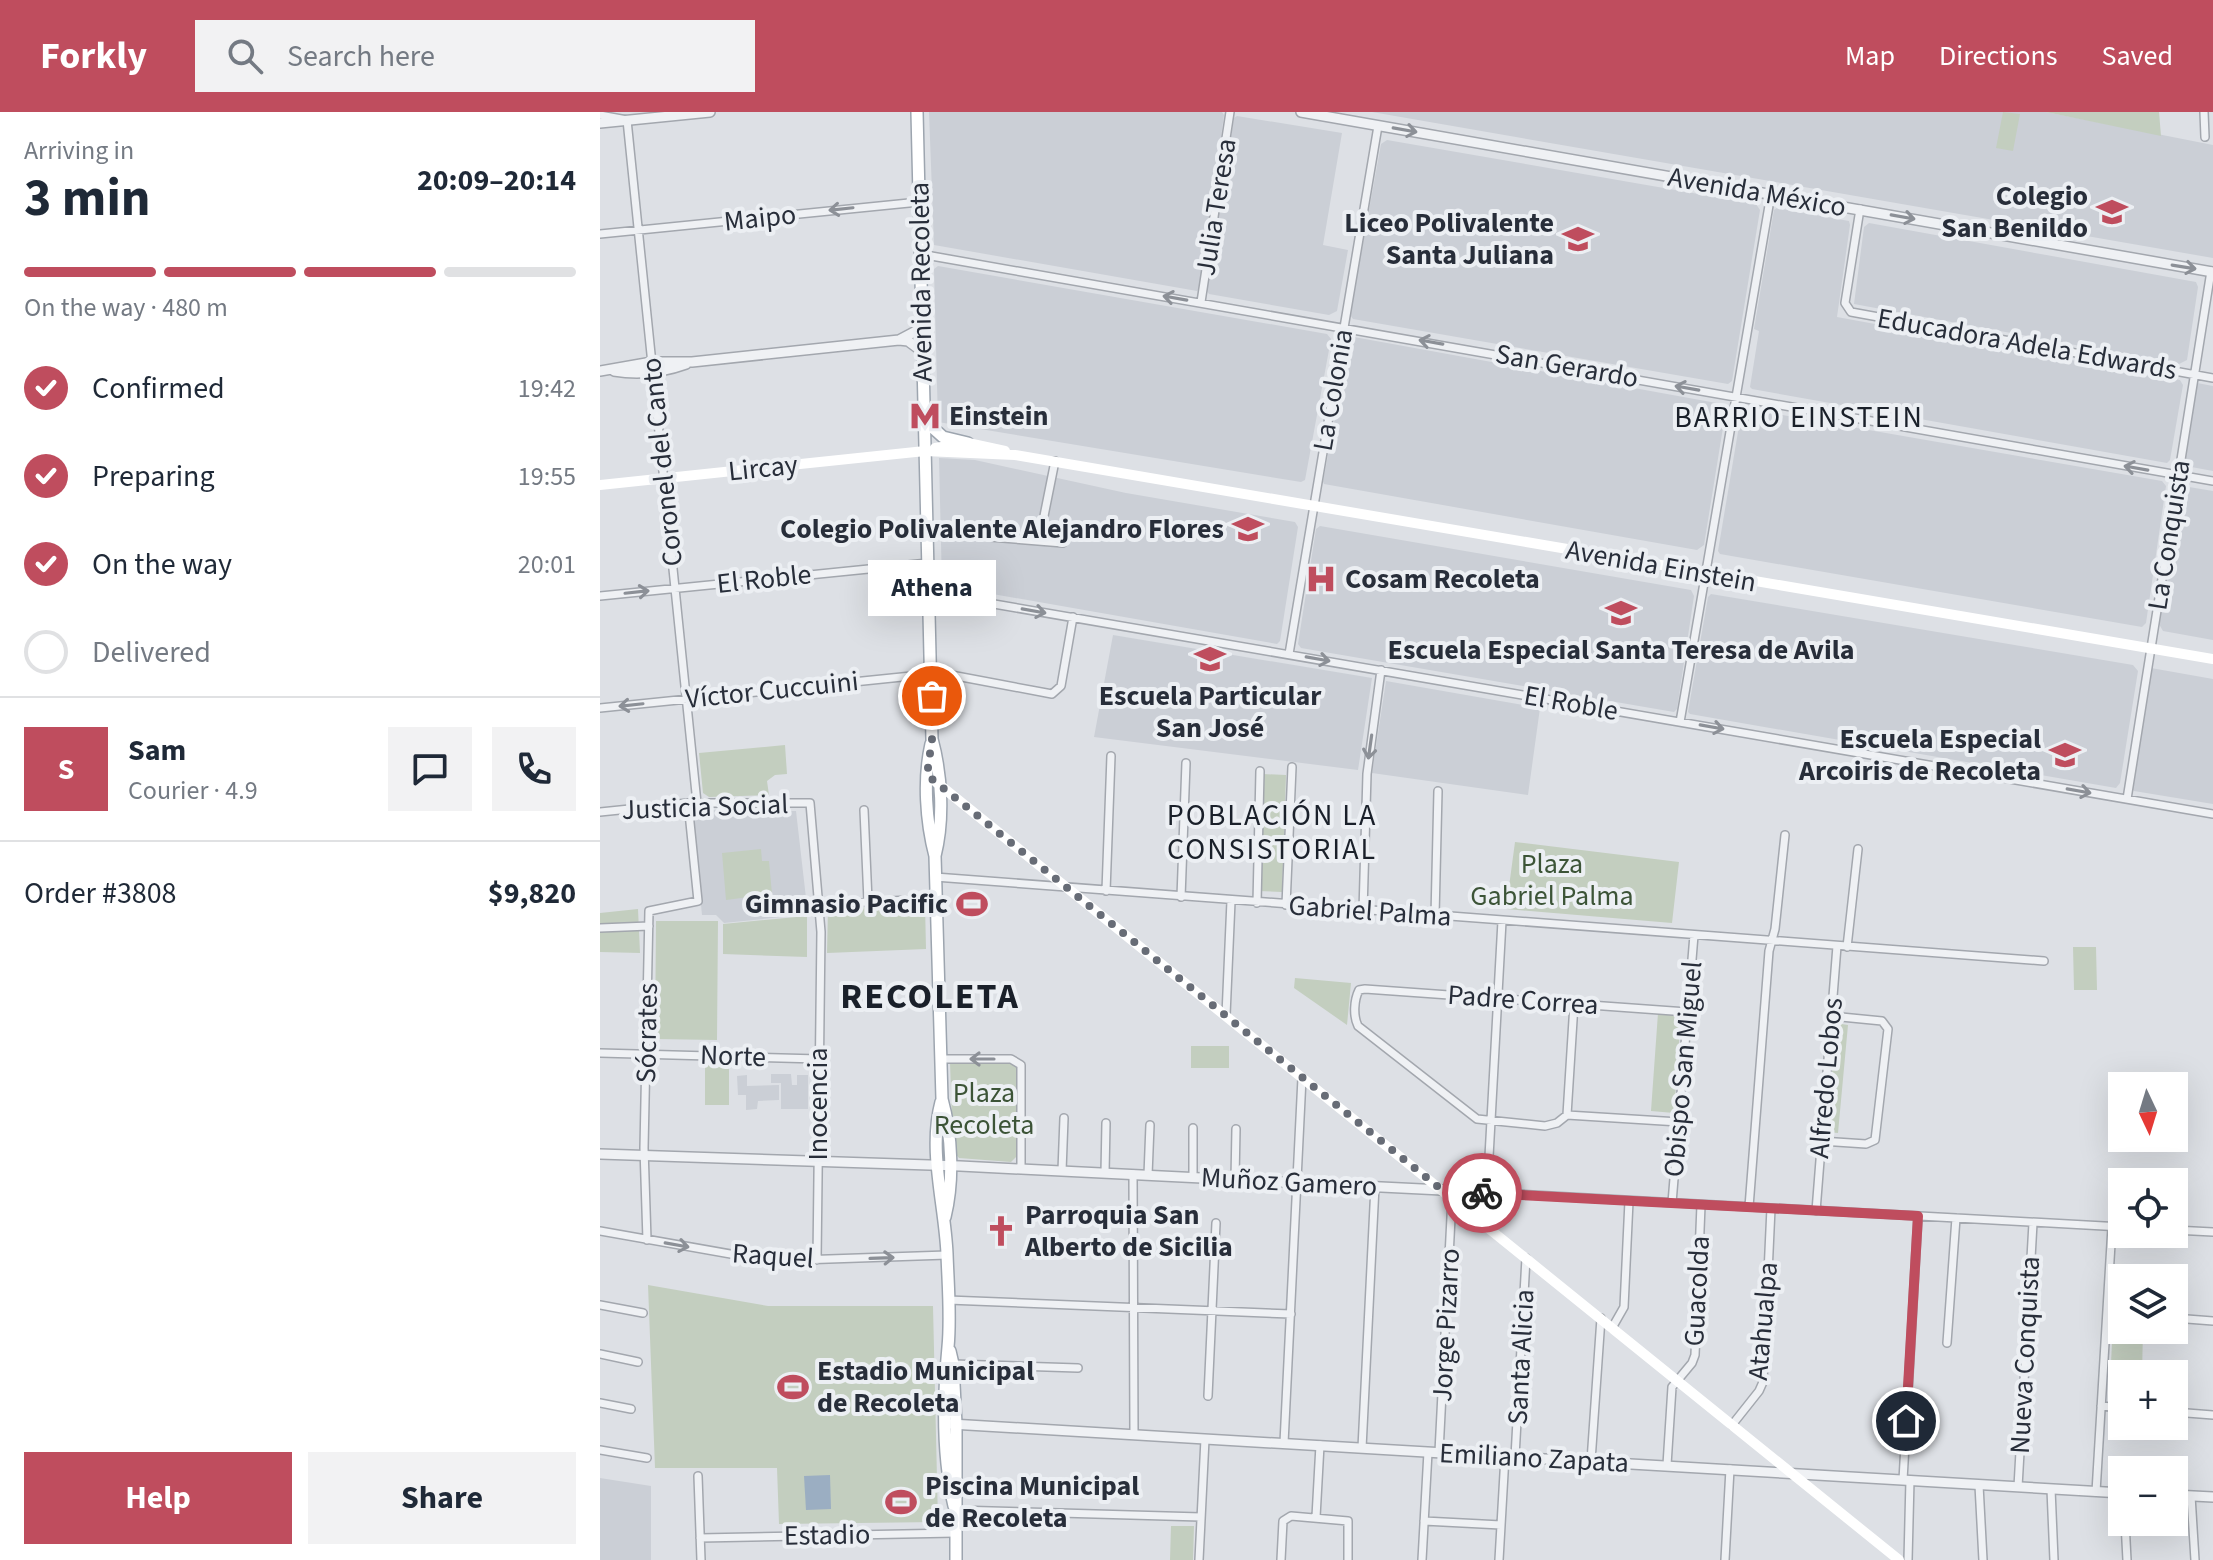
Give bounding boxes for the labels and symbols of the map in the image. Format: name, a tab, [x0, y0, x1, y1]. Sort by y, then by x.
one-way arrow	[1392, 124, 1417, 139]
street label: Julia Teresa	[1185, 135, 1247, 279]
street label: Avenida México	[1665, 157, 1849, 227]
place label: Colegio San Benildo	[1941, 176, 2088, 248]
street label: Avenida Recoleta	[899, 182, 943, 382]
street label: Maipo	[722, 194, 798, 242]
school or university icon: Colegio San Benildo	[2095, 195, 2129, 229]
one-way arrow	[829, 202, 855, 217]
place label: Liceo Polivalente Santa Juliana	[1344, 203, 1554, 275]
one-way arrow	[1889, 210, 1915, 225]
school or university icon: Liceo Polivalente Santa Juliana	[1561, 222, 1595, 256]
one-way arrow	[2171, 260, 2196, 275]
one-way arrow	[1163, 289, 1188, 304]
street label: Educadora Adela Edwards	[1874, 298, 2180, 390]
street label: La Colonia	[1303, 326, 1363, 454]
one-way arrow	[1419, 334, 1445, 349]
street label: San Gerardo	[1492, 334, 1642, 398]
street label: Coronel del Canto	[631, 356, 693, 568]
one-way arrow	[1675, 379, 1700, 394]
place label: Einstein	[949, 396, 1048, 436]
district label: BARRIO EINSTEIN	[1674, 396, 1924, 439]
metro station icon: Einstein	[908, 399, 942, 433]
street label: Lircay	[726, 444, 800, 492]
street label: La Conquista	[2137, 457, 2201, 613]
one-way arrow	[2124, 459, 2149, 474]
place label: Colegio Polivalente Alejandro Flores	[780, 509, 1224, 549]
school or university icon: Colegio Polivalente Alejandro Flores	[1231, 512, 1265, 546]
street label: Avenida Einstein	[1563, 530, 1759, 602]
street label: El Roble	[715, 554, 813, 604]
place label: Cosam Recoleta	[1345, 559, 1540, 599]
callout: Athena	[868, 560, 996, 616]
hospital icon: Cosam Recoleta	[1304, 562, 1338, 596]
one-way arrow	[623, 585, 650, 600]
school or university icon: Escuela Especial Santa Teresa de Avila	[1604, 596, 1638, 630]
one-way arrow	[1021, 604, 1046, 619]
place label: Escuela Especial Santa Teresa de Avila	[1388, 630, 1854, 670]
school or university icon: Escuela Particular San José	[1193, 642, 1227, 676]
one-way arrow	[1305, 653, 1330, 668]
street label: Víctor Cuccuini	[683, 661, 861, 719]
pin	[898, 662, 966, 730]
street label: El Roble	[1521, 675, 1621, 731]
place label: Escuela Particular San José	[1099, 676, 1322, 748]
one-way arrow	[618, 697, 645, 712]
place label: Escuela Especial Arcoiris de Recoleta	[1798, 719, 2041, 791]
one-way arrow	[1699, 721, 1724, 736]
one-way arrow	[1362, 734, 1377, 760]
school or university icon: Escuela Especial Arcoiris de Recoleta	[2048, 738, 2082, 772]
street label: Justicia Social	[621, 784, 789, 830]
one-way arrow	[2065, 784, 2091, 799]
district label: POBLACIÓN LA CONSISTORIAL	[1167, 794, 1377, 871]
park label: Plaza Gabriel Palma	[1470, 844, 1634, 916]
place label: Gimnasio Pacific	[745, 884, 948, 924]
street label: Gabriel Palma	[1287, 885, 1453, 937]
sports icon: Gimnasio Pacific	[955, 887, 989, 921]
street label: Obispo San Miguel	[1654, 959, 1712, 1179]
district label: RECOLETA	[840, 971, 1020, 1022]
street label: Padre Correa	[1446, 975, 1600, 1025]
street label: Sócrates	[626, 982, 668, 1084]
street label: Alfredo Lobos	[1799, 996, 1853, 1160]
street label: Norte	[699, 1035, 767, 1077]
street label: Inocencia	[798, 1047, 838, 1161]
one-way arrow	[969, 1051, 996, 1067]
north arrow	[2108, 1072, 2188, 1152]
park label: Plaza Recoleta	[934, 1073, 1034, 1145]
courier	[1442, 1153, 1522, 1233]
street label: Muñoz Gamero	[1200, 1157, 1378, 1207]
place label: Parroquia San Alberto de Sicilia	[1024, 1195, 1233, 1267]
church icon: Parroquia San Alberto de Sicilia	[984, 1214, 1018, 1248]
street label: Raquel	[731, 1233, 815, 1279]
street label: Guacolda	[1674, 1235, 1720, 1347]
one-way arrow	[663, 1238, 689, 1253]
street label: Jorge Pizarro	[1422, 1247, 1470, 1403]
one-way arrow	[868, 1250, 895, 1265]
street label: Nueva Conquista	[2000, 1255, 2050, 1455]
street label: Atahualpa	[1738, 1260, 1788, 1382]
street label: Santa Alicia	[1497, 1288, 1545, 1426]
place label: Estadio Municipal de Recoleta	[817, 1351, 1034, 1423]
sports icon: Estadio Municipal de Recoleta	[776, 1370, 810, 1404]
pin	[1872, 1387, 1940, 1455]
street label: Emiliano Zapata	[1438, 1433, 1630, 1483]
place label: Piscina Municipal de Recoleta	[925, 1466, 1139, 1538]
sports icon: Piscina Municipal de Recoleta	[884, 1485, 918, 1519]
street label: Estadio	[783, 1514, 871, 1556]

